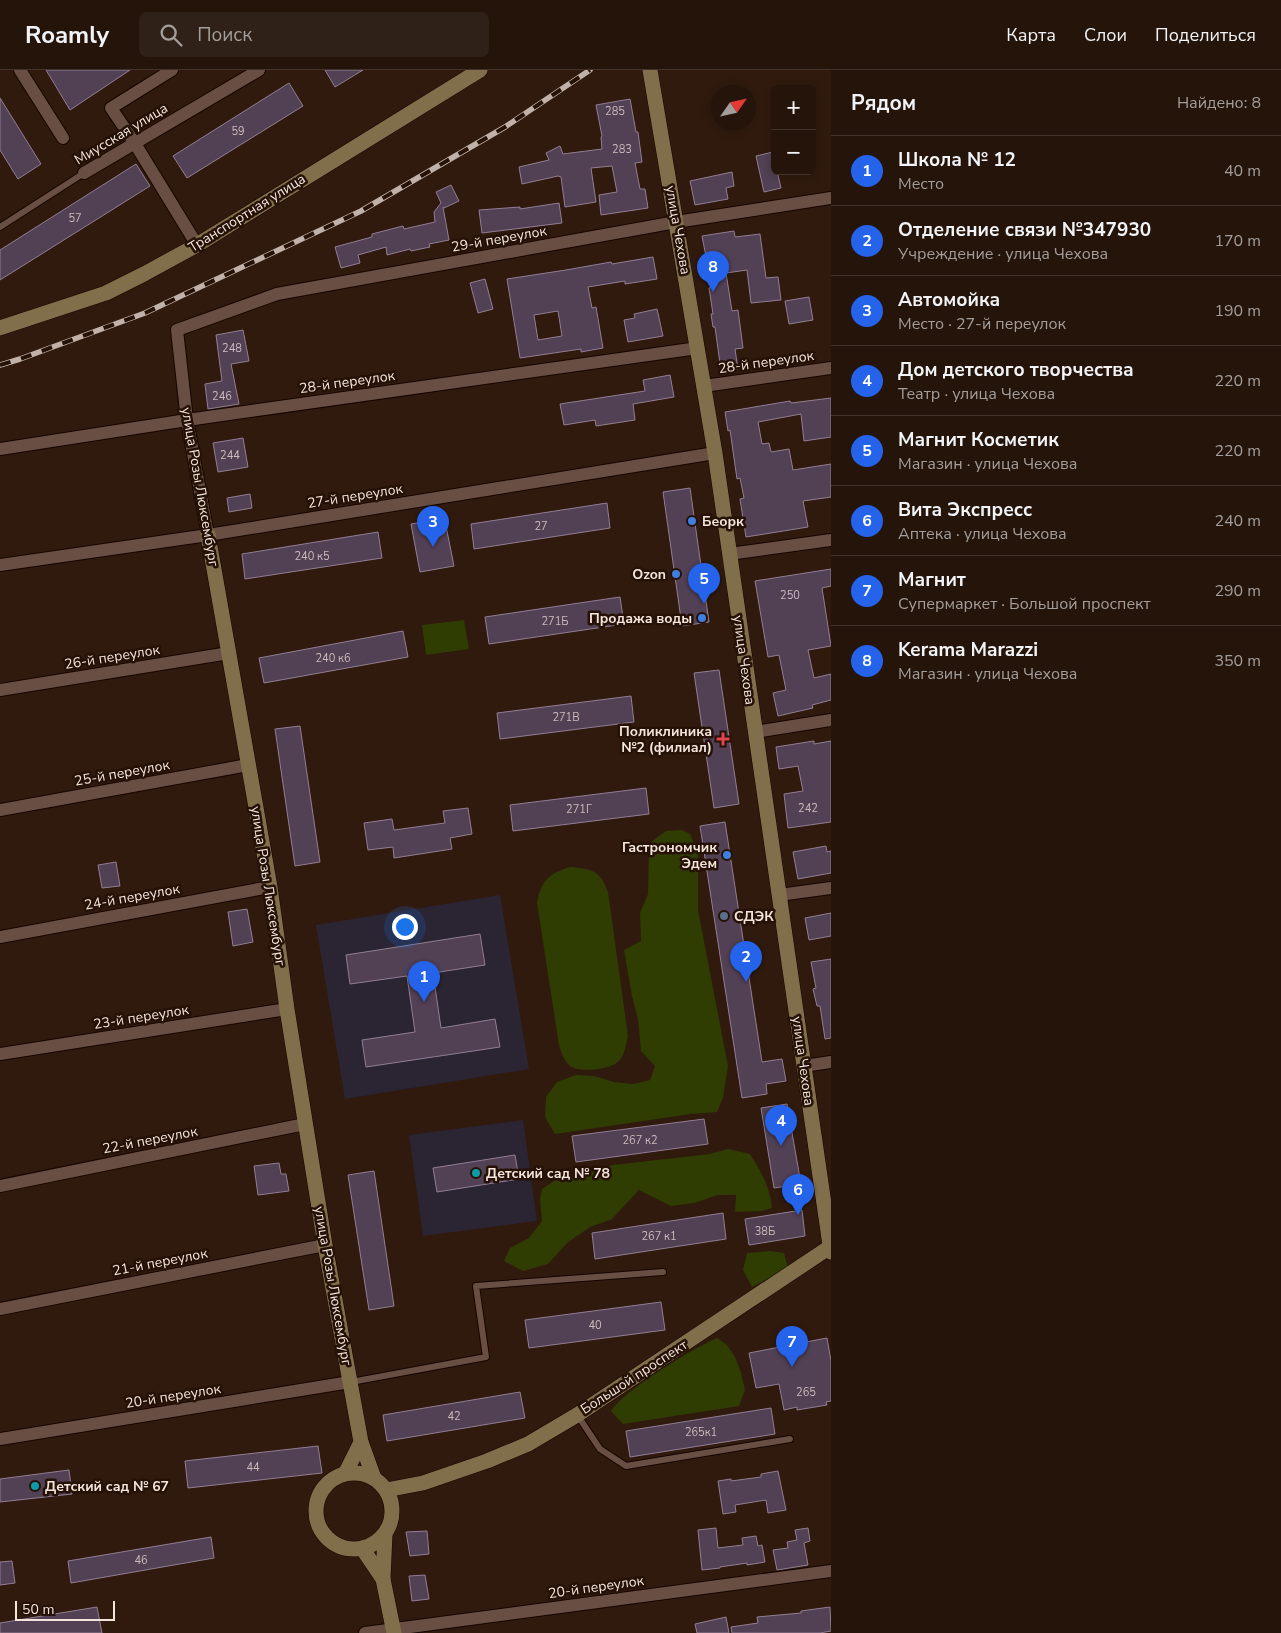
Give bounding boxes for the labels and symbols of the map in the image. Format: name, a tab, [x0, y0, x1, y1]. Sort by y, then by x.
north arrow	[711, 85, 756, 130]
street label: Миусская улица	[71, 99, 171, 169]
house number: 285	[605, 104, 625, 119]
house number: 59	[231, 124, 245, 139]
house number: 283	[612, 142, 632, 157]
street label: Транспортная улица	[185, 169, 309, 257]
street label: улица Чехова	[661, 184, 695, 276]
house number: 57	[68, 211, 82, 226]
street label: 29-й переулок	[450, 221, 549, 257]
pin: 8	[697, 251, 729, 292]
house number: 248	[222, 341, 242, 356]
street label: 28-й переулок	[717, 346, 816, 378]
street label: 28-й переулок	[298, 366, 397, 398]
house number: 246	[212, 389, 232, 404]
street label: улица Розы Люксембург	[177, 406, 223, 568]
house number: 244	[220, 448, 240, 463]
street label: 27-й переулок	[306, 479, 405, 513]
pin: 3	[417, 506, 449, 547]
place label: Беорк	[702, 512, 744, 531]
marker: Беорк	[686, 515, 698, 527]
house number: 27	[534, 519, 548, 534]
house number: 240 к5	[294, 549, 330, 564]
pin: 5	[688, 563, 720, 604]
place label: Ozon	[632, 565, 666, 584]
marker: Ozon	[670, 568, 682, 580]
house number: 250	[780, 588, 800, 603]
place label: Продажа воды	[589, 609, 692, 628]
marker: Продажа воды	[696, 612, 708, 624]
house number: 271Б	[541, 614, 569, 629]
street label: улица Чехова	[728, 614, 760, 706]
street label: 26-й переулок	[63, 640, 162, 674]
house number: 240 к6	[315, 651, 351, 666]
house number: 271В	[552, 710, 580, 725]
place label: Поликлиника №2 (филиал)	[619, 722, 712, 757]
marker: Поликлиника №2 (филиал)	[716, 732, 730, 746]
street label: 25-й переулок	[73, 755, 172, 791]
house number: 242	[798, 801, 818, 816]
house number: 271Г	[566, 802, 592, 817]
street label: улица Розы Люксембург	[246, 805, 290, 967]
place label: Гастрономчик Эдем	[622, 838, 717, 873]
marker: Гастрономчик Эдем	[721, 849, 733, 861]
street label: 24-й переулок	[83, 879, 182, 915]
place label: СДЭК	[734, 907, 774, 926]
marker: СДЭК	[718, 910, 730, 922]
your location	[392, 914, 418, 940]
pin: 2	[730, 941, 762, 982]
pin: 1	[408, 961, 440, 1002]
street label: 23-й переулок	[92, 1000, 191, 1034]
street label: улица Чехова	[787, 1015, 819, 1107]
pin: 4	[765, 1105, 797, 1146]
street label: 22-й переулок	[101, 1121, 200, 1159]
house number: 267 к2	[622, 1133, 658, 1148]
place label: Детский сад № 78	[486, 1164, 610, 1183]
marker: Детский сад № 78	[470, 1167, 482, 1179]
pin: 6	[782, 1174, 814, 1215]
street label: улица Розы Люксембург	[310, 1205, 356, 1367]
house number: 38Б	[755, 1224, 775, 1239]
house number: 267 к1	[641, 1229, 677, 1244]
street label: 21-й переулок	[111, 1243, 210, 1281]
house number: 40	[588, 1318, 602, 1333]
pin: 7	[776, 1326, 808, 1367]
street label: Большой проспект	[577, 1335, 692, 1419]
street label: 20-й переулок	[124, 1379, 223, 1413]
house number: 265	[796, 1385, 816, 1400]
house number: 42	[447, 1409, 461, 1424]
house number: 265к1	[685, 1425, 717, 1440]
house number: 44	[246, 1460, 260, 1475]
place label: Детский сад № 67	[45, 1477, 169, 1496]
marker: Детский сад № 67	[29, 1480, 41, 1492]
house number: 46	[134, 1553, 148, 1568]
street label: 20-й переулок	[547, 1571, 646, 1603]
scale bar	[15, 1598, 115, 1621]

